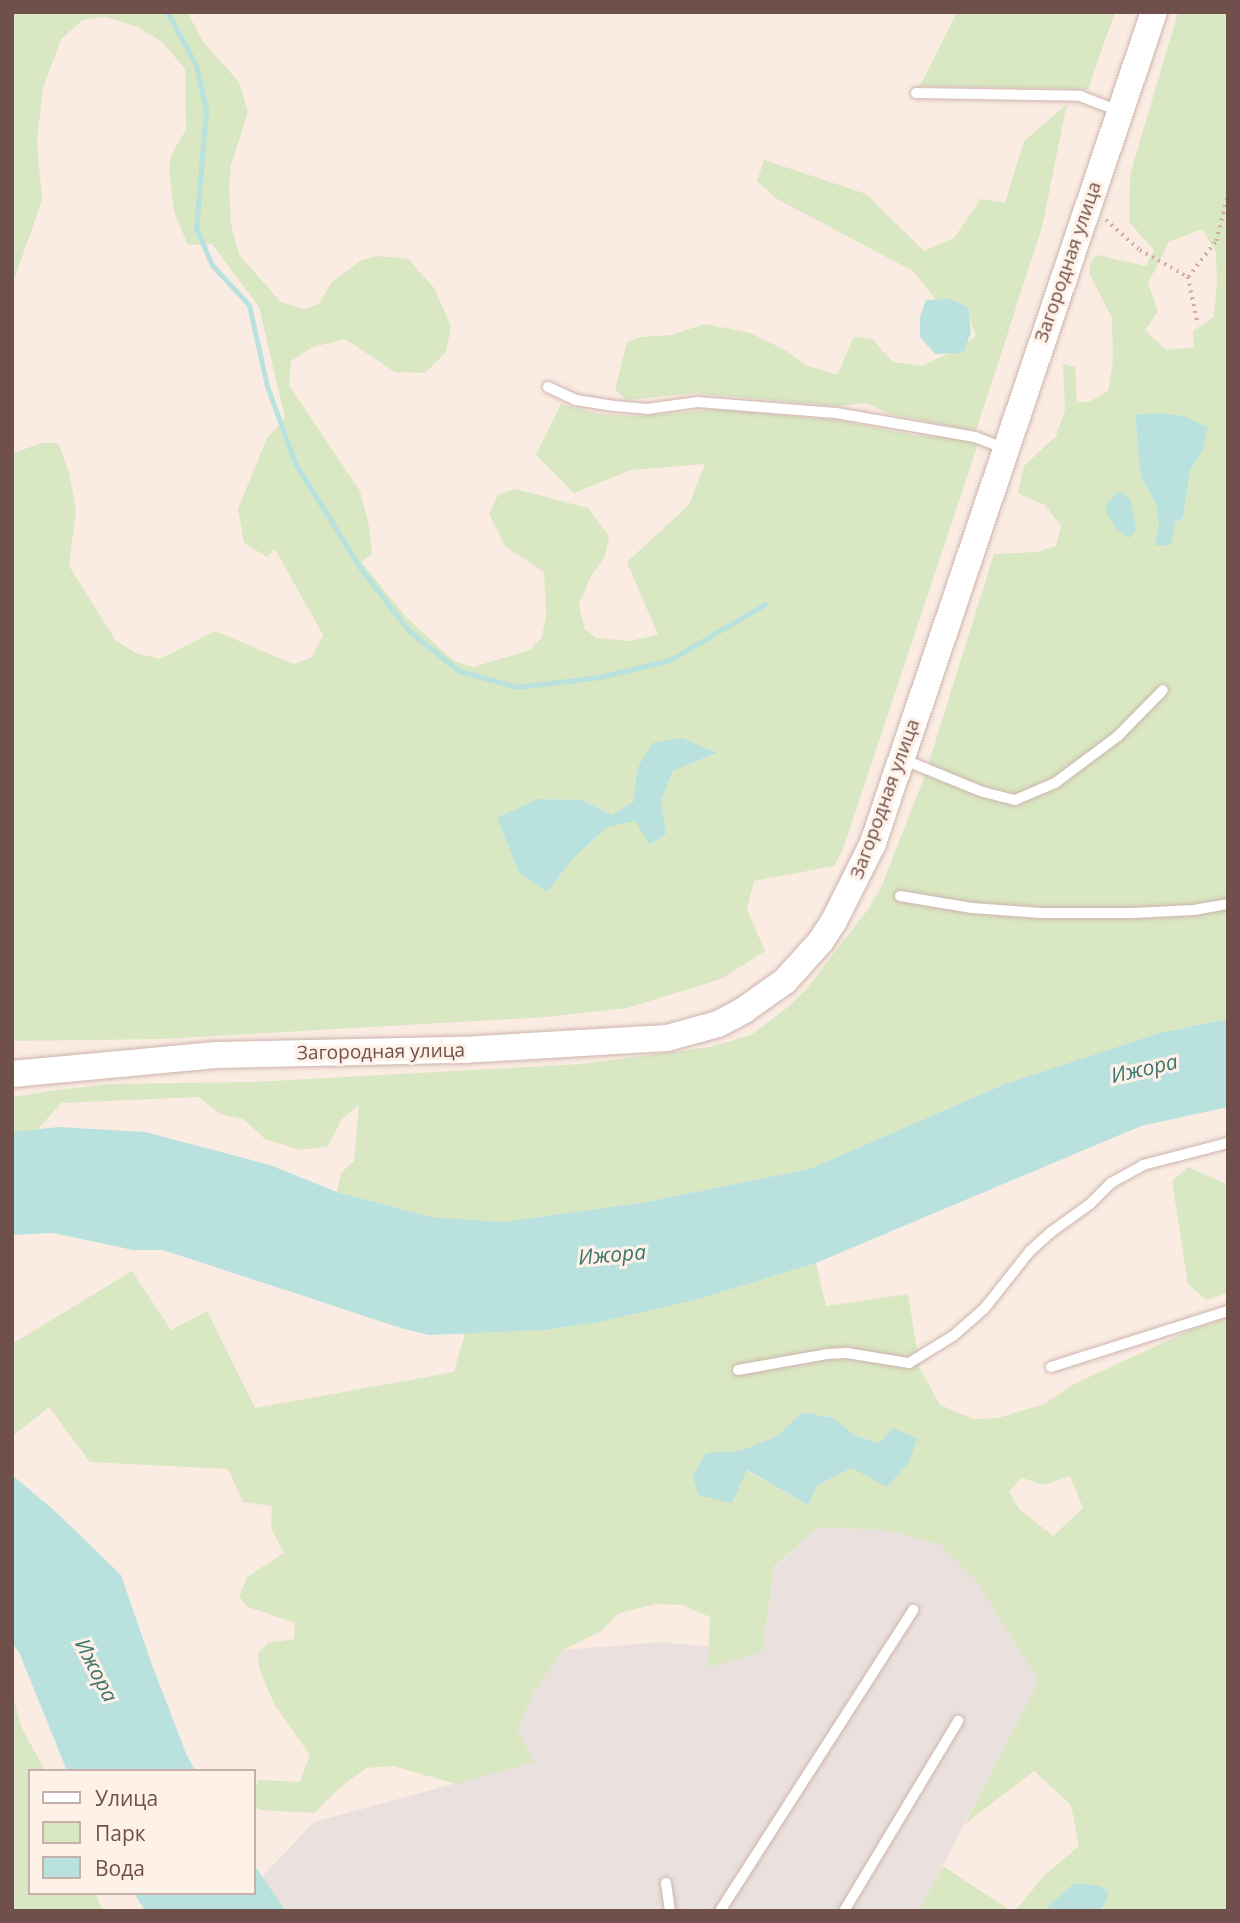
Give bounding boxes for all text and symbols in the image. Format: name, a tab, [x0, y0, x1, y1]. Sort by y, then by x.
street label: Загородная улица	[1030, 179, 1106, 345]
street label: Загородная улица	[846, 716, 924, 882]
street label: Загородная улица	[297, 1039, 465, 1065]
water label: Ижора	[1108, 1048, 1180, 1088]
water label: Ижора	[577, 1238, 647, 1270]
water label: Ижора	[70, 1634, 124, 1706]
legend	[28, 1769, 256, 1895]
text: Улица	[95, 1784, 158, 1812]
text: Парк	[95, 1819, 146, 1847]
text: Вода	[95, 1854, 145, 1882]

